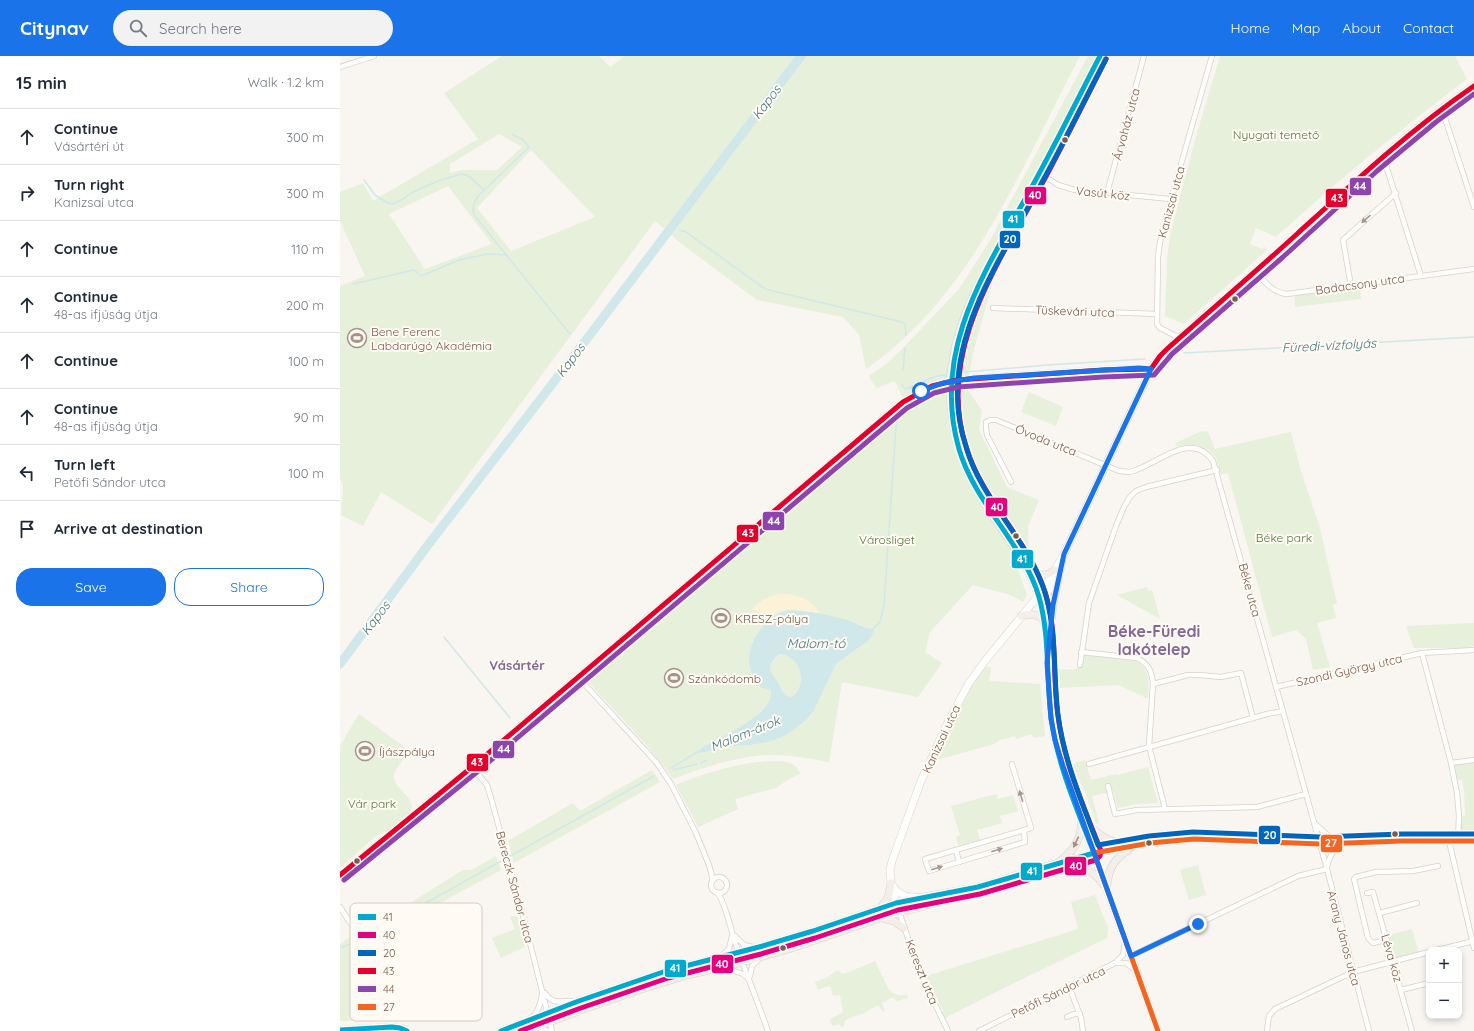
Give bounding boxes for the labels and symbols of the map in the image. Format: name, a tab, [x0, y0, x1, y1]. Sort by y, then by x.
water label: Kapos	[748, 81, 785, 122]
street label: Árvaház utca	[1109, 86, 1143, 162]
park label: Nyugati temető	[1233, 127, 1319, 142]
unlabelled marker	[1060, 135, 1070, 145]
street label: Kanizsai utca	[1154, 164, 1188, 240]
line badge: 44	[1349, 177, 1372, 196]
text: 44	[1354, 179, 1367, 193]
street label: Vasút köz	[1075, 183, 1131, 203]
line badge: 40	[1024, 186, 1047, 205]
text: 40	[1028, 188, 1042, 202]
line badge: 43	[1325, 188, 1348, 208]
text: 43	[1331, 191, 1343, 205]
line badge: 41	[1002, 210, 1025, 229]
text: 41	[1008, 212, 1018, 226]
one-way arrow	[1361, 214, 1372, 223]
line badge: 20	[999, 230, 1021, 249]
text: 20	[1003, 232, 1017, 246]
street label: Badacsony utca	[1314, 270, 1406, 298]
unlabelled marker	[1230, 294, 1240, 304]
street label: Tüskevári utca	[1035, 302, 1115, 320]
place label: Bene Ferenc Labdarúgó Akadémia	[371, 324, 492, 353]
sports icon: Bene Ferenc Labdarúgó Akadémia	[346, 327, 368, 349]
water label: Füredi-vízfolyás	[1281, 334, 1377, 355]
water label: Kapos	[552, 339, 589, 380]
route start	[912, 382, 930, 400]
street label: Óvoda utca	[1013, 421, 1079, 459]
line badge: 40	[985, 497, 1008, 517]
text: 40	[990, 500, 1004, 514]
line badge: 44	[762, 511, 785, 531]
text: 44	[768, 514, 781, 528]
line badge: 43	[736, 524, 759, 543]
text: 43	[742, 526, 754, 540]
park label: Béke park	[1256, 530, 1312, 545]
unlabelled marker	[1011, 531, 1021, 541]
park label: Városliget	[859, 532, 915, 547]
line badge: 41	[1011, 549, 1034, 569]
text: 41	[1017, 552, 1027, 566]
street label: Béke utca	[1236, 561, 1264, 619]
water label: Kapos	[357, 597, 394, 638]
sports icon: KRESZ-pálya	[710, 607, 732, 629]
place label: KRESZ-pálya	[735, 611, 808, 626]
district label: Béke-Füredi lakótelep	[1108, 621, 1200, 659]
water label: Malom-tó	[787, 635, 846, 651]
street label: Szondi György utca	[1294, 650, 1404, 690]
district label: Vásártér	[489, 657, 545, 673]
sports icon: Szánkódomb	[663, 667, 685, 689]
place label: Szánkódomb	[688, 671, 761, 686]
street label: Kanizsai utca	[919, 702, 963, 776]
water label: Malom-árok	[708, 711, 783, 754]
sports icon: Íjászpálya	[354, 740, 376, 762]
line badge: 44	[492, 740, 515, 759]
text: 44	[498, 742, 511, 756]
place label: Íjászpálya	[379, 744, 435, 759]
line badge: 43	[466, 753, 489, 772]
text: 43	[471, 755, 483, 769]
one-way arrow	[1018, 790, 1024, 802]
park label: Vár park	[348, 796, 396, 811]
line badge: 20	[1258, 825, 1281, 845]
text: 20	[1263, 828, 1277, 842]
street label: Bereczk Sándor utca	[493, 829, 537, 945]
unlabelled marker	[1390, 829, 1400, 839]
line badge: 27	[1320, 834, 1343, 853]
text: 27	[1325, 836, 1337, 850]
one-way arrow	[1073, 837, 1079, 848]
unlabelled marker	[1144, 838, 1154, 848]
one-way arrow	[991, 847, 1003, 853]
unlabelled marker	[352, 856, 362, 866]
line badge: 40	[1064, 856, 1087, 876]
text: 40	[1069, 859, 1083, 873]
line badge: 41	[1020, 862, 1043, 881]
text: 41	[1027, 864, 1037, 878]
one-way arrow	[931, 865, 943, 871]
street label: Arany János utca	[1324, 889, 1364, 987]
legend	[350, 903, 482, 1021]
text: 41	[383, 910, 393, 924]
route end	[1189, 915, 1207, 933]
text: 40	[383, 928, 395, 942]
street label: Léva köz	[1378, 932, 1406, 984]
street label: Kereszt utca	[902, 937, 942, 1007]
unlabelled marker	[778, 943, 788, 953]
text: 20	[383, 946, 396, 960]
line badge: 40	[711, 954, 734, 974]
text: 40	[715, 957, 729, 971]
line badge: 41	[664, 959, 687, 978]
text: 41	[670, 961, 680, 975]
street label: Petőfi Sándor utca	[1008, 963, 1108, 1021]
text: 43	[383, 964, 395, 978]
text: 44	[383, 982, 395, 996]
text: 27	[383, 1000, 395, 1014]

